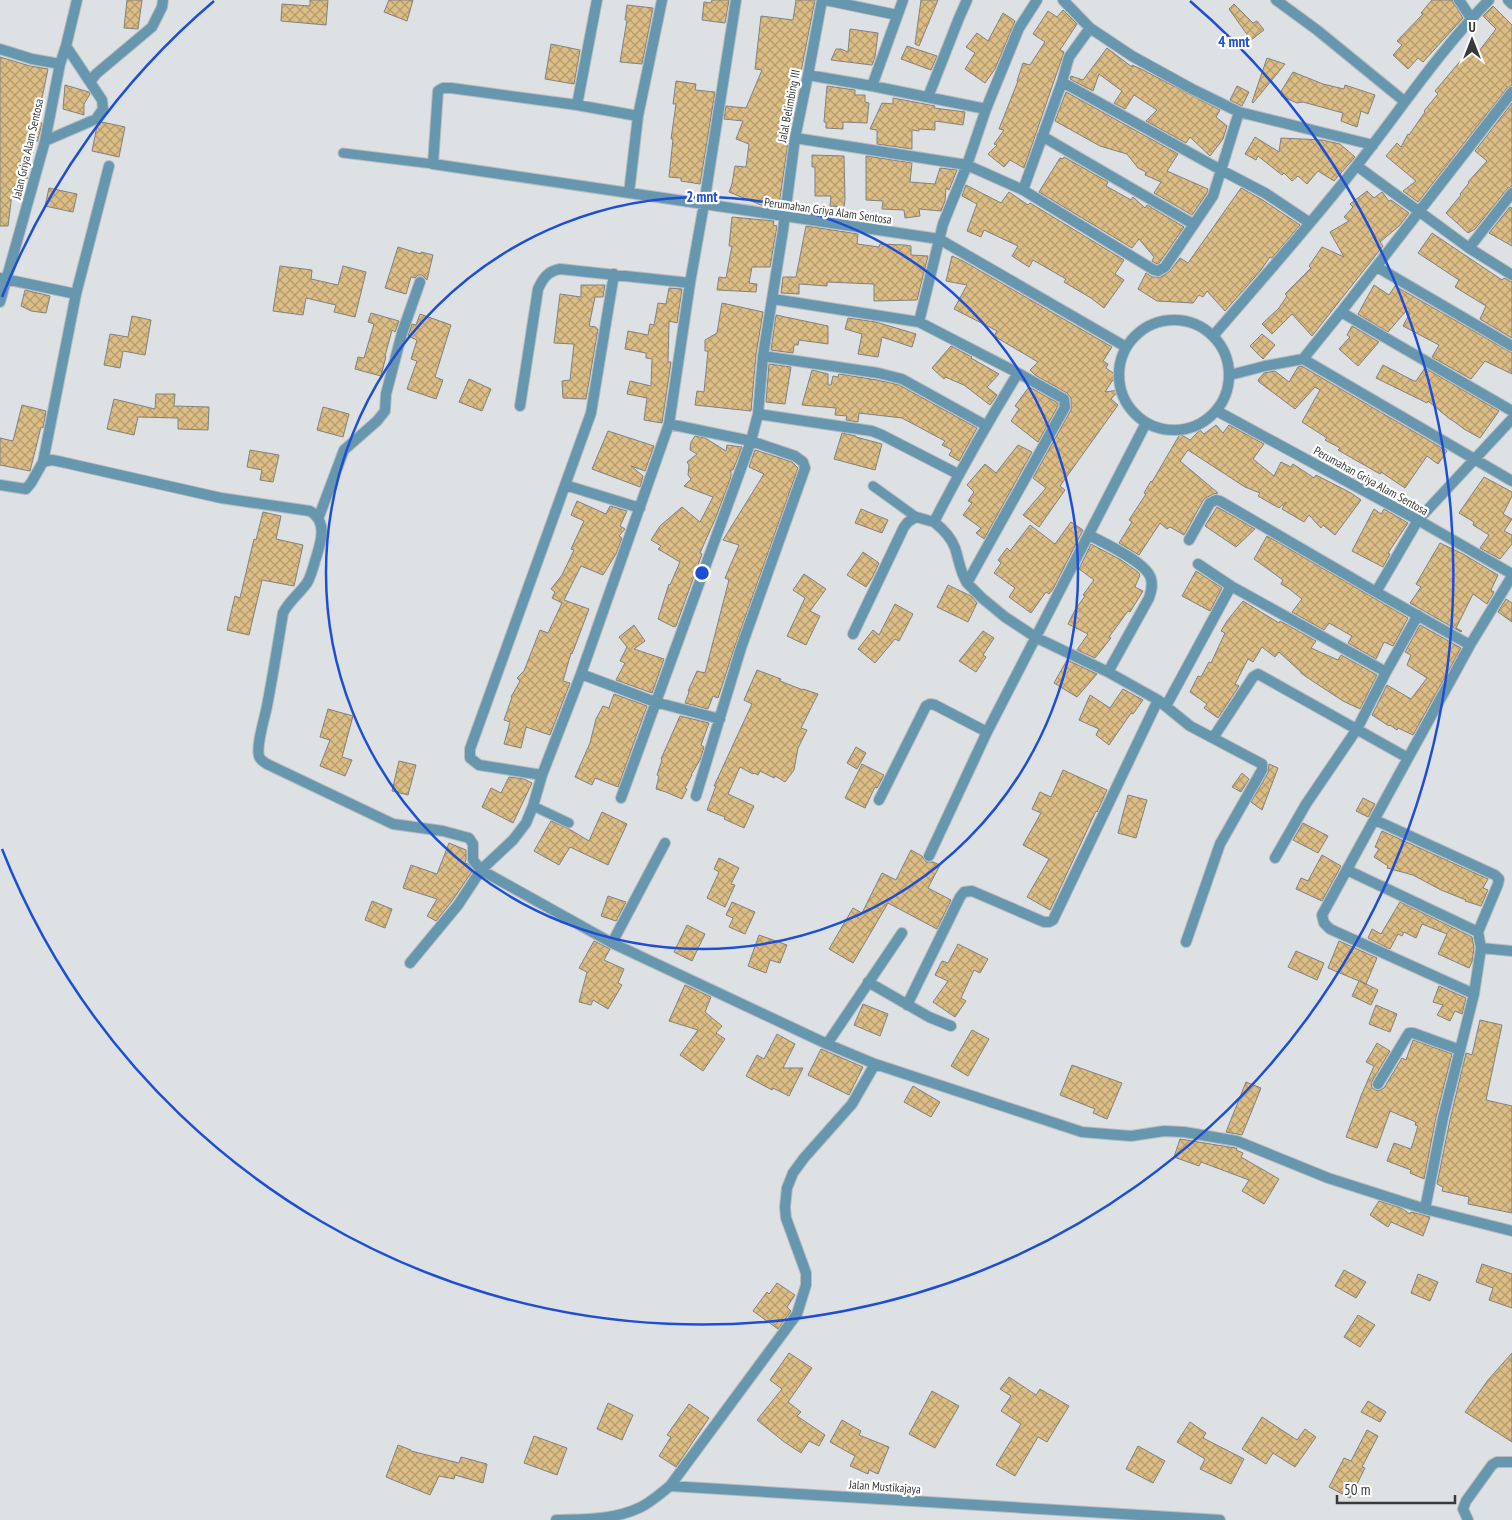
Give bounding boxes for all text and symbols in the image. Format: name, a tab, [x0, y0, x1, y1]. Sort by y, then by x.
north arrow	[1447, 15, 1497, 65]
text: U	[1468, 18, 1476, 36]
text: 4 mnt	[1218, 32, 1250, 51]
street label: Jalal Belimbing III	[774, 68, 803, 144]
street label: Jalan Griya Alam Sentosa	[8, 97, 46, 202]
text: 2 mnt	[686, 187, 718, 206]
street label: Perumahan Griya Alam Sentosa	[763, 194, 893, 227]
street label: Perumahan Griya Alam Sentosa	[1311, 443, 1431, 518]
centre of rings	[693, 564, 711, 582]
scale bar	[1337, 1472, 1454, 1504]
street label: Jalan Mustikajaya	[848, 1476, 922, 1497]
text: 50 m	[1344, 1480, 1370, 1499]

